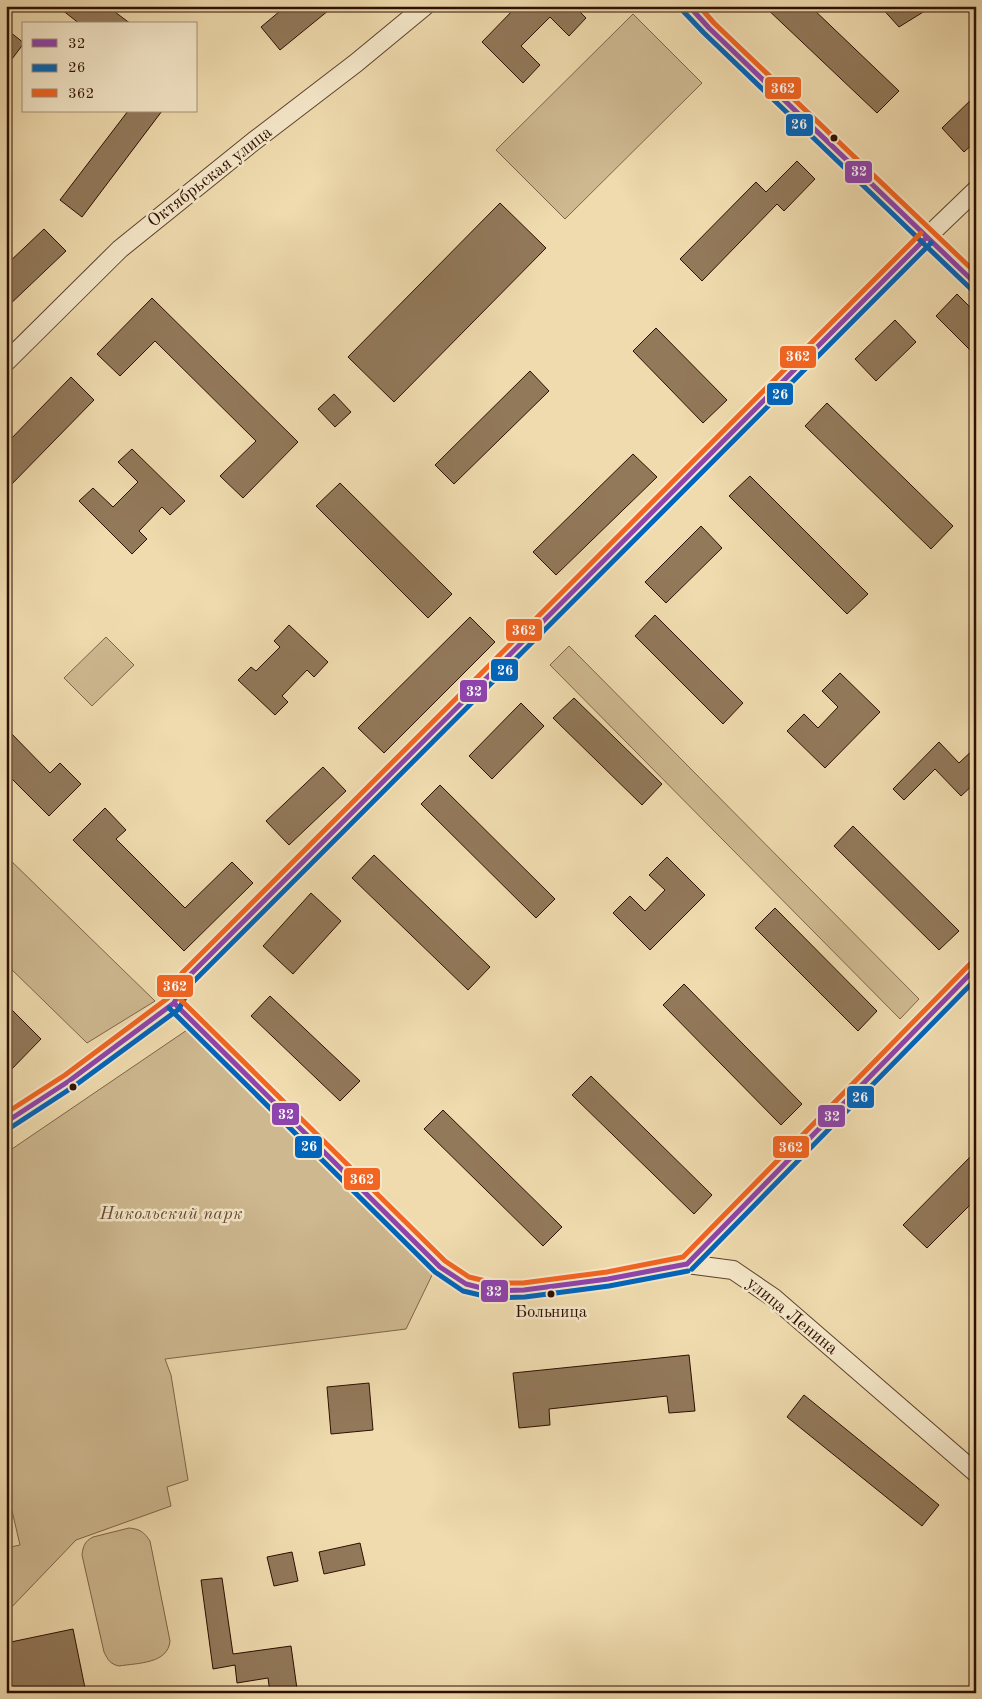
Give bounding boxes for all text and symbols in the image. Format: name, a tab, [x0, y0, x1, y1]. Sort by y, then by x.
legend	[22, 22, 198, 112]
text: 32	[68, 37, 85, 52]
text: 26	[68, 61, 85, 76]
line badge: 362	[764, 76, 802, 100]
text: 362	[771, 82, 795, 96]
text: 362	[68, 87, 94, 102]
line badge: 26	[785, 113, 814, 137]
text: 26	[791, 118, 807, 132]
street label: Октябрьская улица	[144, 123, 276, 231]
unlabelled marker	[829, 133, 839, 143]
line badge: 32	[844, 160, 873, 184]
text: 32	[851, 165, 867, 179]
line badge: 362	[779, 345, 817, 369]
text: 362	[786, 350, 810, 364]
line badge: 26	[766, 382, 794, 406]
text: 26	[772, 388, 788, 402]
line badge: 362	[505, 618, 543, 642]
text: 362	[512, 624, 536, 638]
line badge: 26	[490, 658, 519, 682]
text: 26	[497, 664, 513, 678]
line badge: 32	[459, 679, 488, 703]
text: 32	[466, 685, 482, 699]
line badge: 362	[156, 974, 194, 998]
text: 362	[163, 980, 187, 994]
unlabelled marker	[68, 1082, 78, 1092]
line badge: 26	[846, 1085, 875, 1109]
text: 26	[852, 1091, 868, 1105]
line badge: 32	[271, 1102, 300, 1126]
line badge: 32	[817, 1104, 846, 1128]
text: 32	[278, 1108, 294, 1122]
text: 32	[824, 1110, 840, 1124]
line badge: 26	[294, 1135, 323, 1159]
line badge: 362	[772, 1135, 810, 1159]
text: 26	[301, 1140, 317, 1154]
text: 362	[779, 1141, 803, 1155]
line badge: 362	[343, 1167, 381, 1191]
text: 362	[350, 1173, 374, 1187]
park label: Никольский парк	[98, 1205, 243, 1223]
street label: улица Ленина	[743, 1274, 841, 1358]
line badge: 32	[480, 1279, 509, 1303]
text: 32	[486, 1285, 502, 1299]
marker: Больница	[546, 1289, 556, 1299]
place label: Больница	[515, 1304, 588, 1321]

